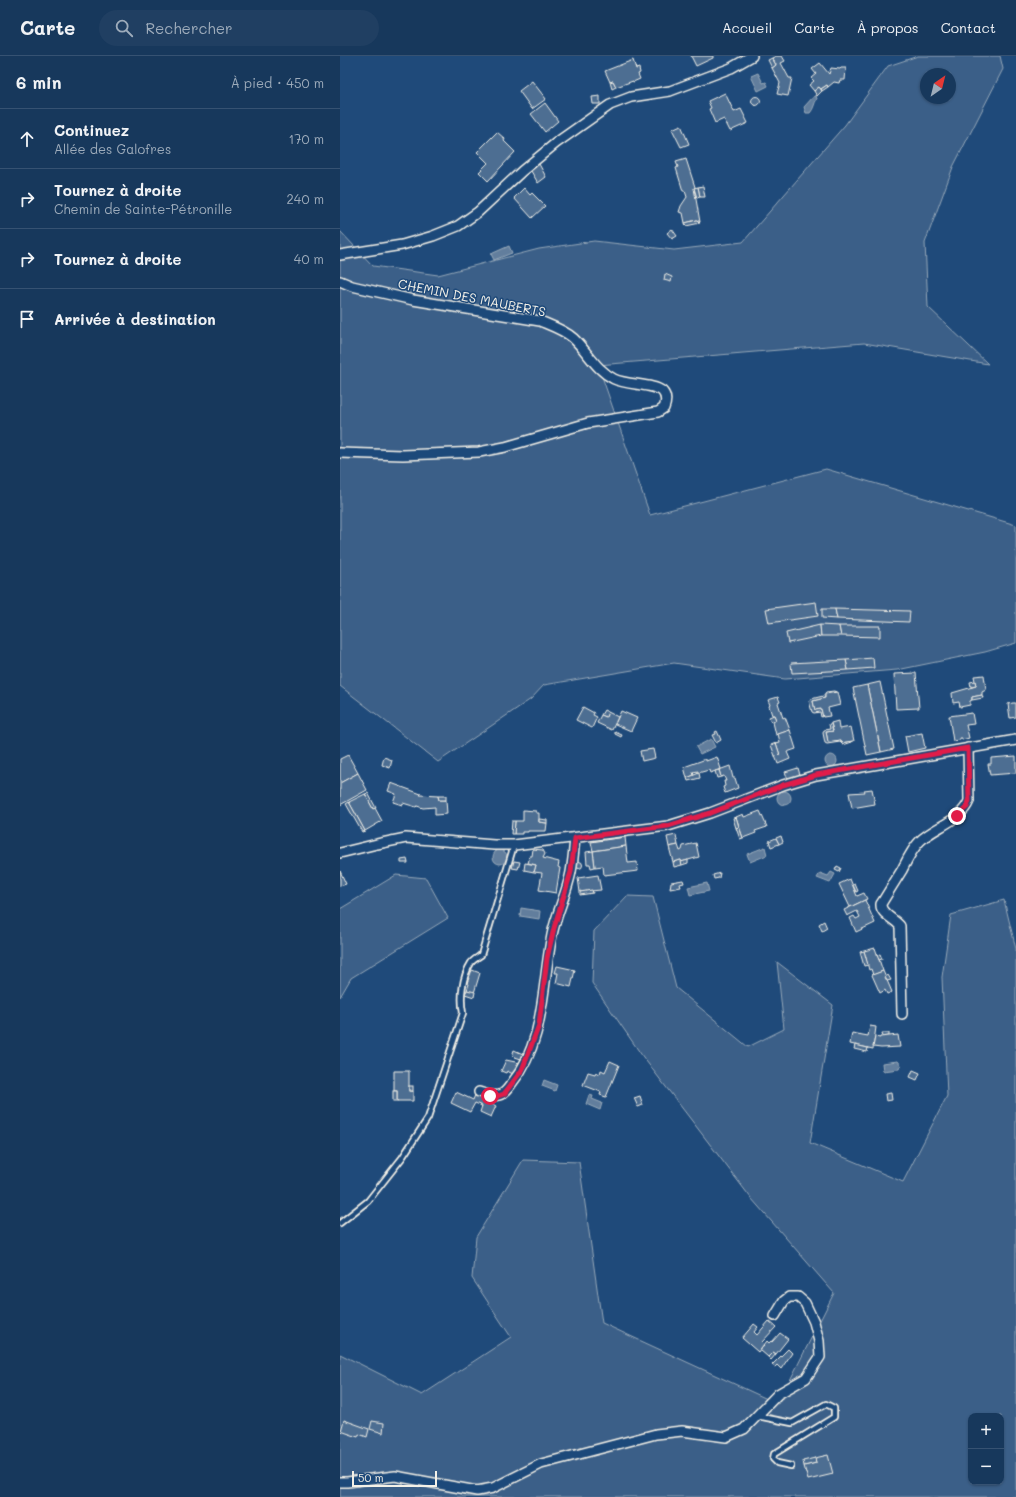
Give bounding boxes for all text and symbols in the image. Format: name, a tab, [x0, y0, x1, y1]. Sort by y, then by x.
search box	[99, 10, 379, 46]
text: Carte	[20, 15, 75, 40]
icon: search	[113, 17, 135, 39]
text: Rechercher	[145, 18, 233, 38]
text: Accueil	[722, 18, 772, 37]
text: Carte	[794, 18, 835, 37]
text: À propos	[857, 18, 919, 37]
text: Contact	[941, 18, 996, 37]
north arrow	[920, 68, 956, 104]
text: 6 min	[16, 71, 61, 93]
text: À pied · 450 m	[231, 74, 324, 91]
text: Continuez	[54, 120, 129, 140]
icon: ahead	[16, 128, 38, 150]
text: 170 m	[288, 130, 324, 147]
text: Allée des Galofres	[54, 140, 171, 157]
text: Tournez à droite	[54, 180, 182, 200]
icon: right	[16, 188, 38, 210]
text: 240 m	[287, 190, 324, 207]
text: Chemin de Sainte-Pétronille	[54, 200, 232, 217]
icon: right	[16, 248, 38, 270]
text: Tournez à droite	[54, 249, 182, 269]
text: 40 m	[294, 250, 324, 267]
street label: CHEMIN DES MAUBERTS	[397, 274, 547, 320]
icon: arrive	[16, 308, 38, 330]
text: Arrivée à destination	[54, 309, 216, 329]
route end	[948, 807, 966, 825]
route start	[481, 1087, 499, 1105]
map controls	[968, 1413, 1004, 1485]
button: +	[968, 1413, 1004, 1449]
button: −	[968, 1449, 1004, 1485]
scale bar	[352, 1469, 437, 1488]
text: 50 m	[358, 1470, 384, 1485]

